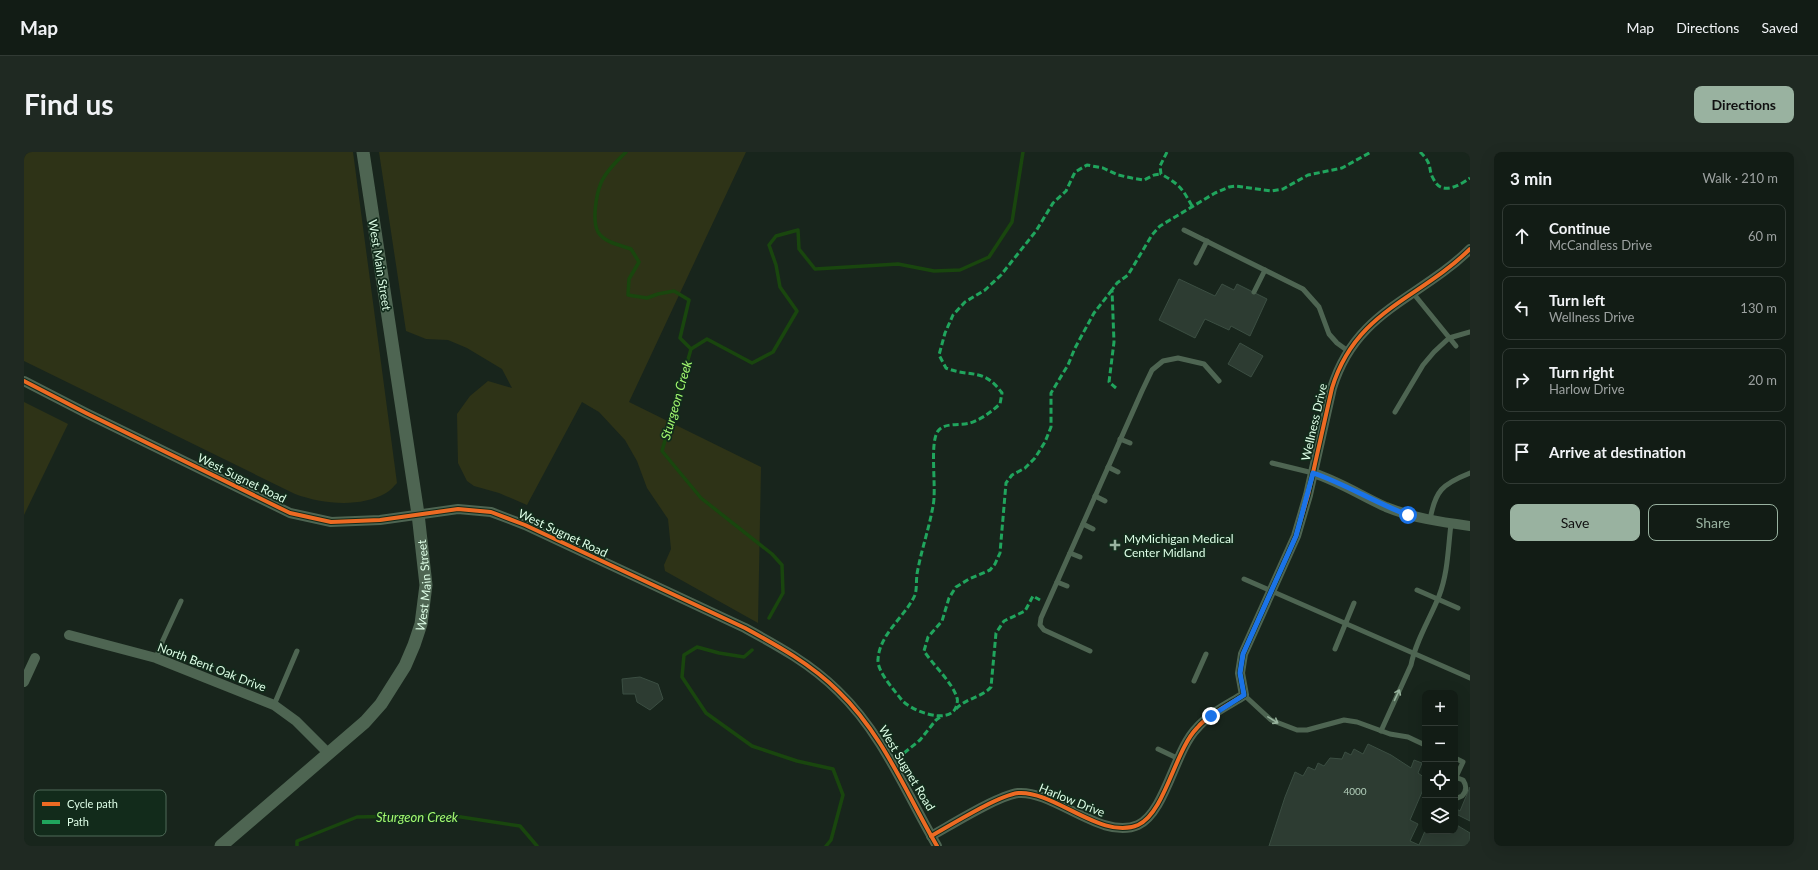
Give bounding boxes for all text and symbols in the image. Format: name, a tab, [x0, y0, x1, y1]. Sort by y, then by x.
text: Map	[20, 16, 58, 39]
text: Map	[1627, 19, 1654, 36]
text: Directions	[1676, 19, 1739, 36]
text: Saved	[1761, 19, 1798, 36]
button: Directions	[1694, 86, 1794, 123]
text: Find us	[24, 87, 114, 121]
text: 3 min	[1510, 168, 1552, 189]
text: Walk · 210 m	[1702, 170, 1778, 186]
street label: West Main Street	[365, 218, 395, 312]
text: Continue	[1549, 219, 1610, 237]
icon: ahead	[1511, 225, 1533, 247]
text: 60 m	[1748, 228, 1777, 244]
text: McCandless Drive	[1549, 237, 1652, 253]
text: Turn left	[1549, 291, 1605, 309]
icon: left	[1511, 297, 1533, 319]
text: 130 m	[1740, 300, 1777, 316]
text: Wellness Drive	[1549, 309, 1634, 325]
water label: Sturgeon Creek	[657, 358, 695, 442]
text: Turn right	[1549, 363, 1614, 381]
icon: right	[1511, 369, 1533, 391]
text: 20 m	[1748, 372, 1777, 388]
text: Harlow Drive	[1549, 381, 1625, 397]
street label: Wellness Drive	[1298, 382, 1330, 462]
icon: arrive	[1511, 441, 1533, 463]
text: Arrive at destination	[1549, 443, 1686, 461]
street label: West Sugnet Road	[195, 450, 289, 506]
button: Save	[1510, 504, 1640, 541]
button: Share	[1648, 504, 1778, 541]
street label: West Sugnet Road	[516, 506, 610, 560]
route start	[1399, 506, 1417, 524]
place label: MyMichigan Medical Center Midland	[1124, 531, 1234, 560]
street label: West Main Street	[412, 538, 434, 633]
marker: MyMichigan Medical Center Midland	[1109, 539, 1121, 551]
street label: North Bent Oak Drive	[155, 639, 269, 695]
one-way arrow	[1394, 690, 1401, 702]
map controls	[1422, 690, 1458, 834]
button: +	[1422, 690, 1458, 726]
route end	[1202, 707, 1220, 725]
one-way arrow	[1267, 717, 1279, 725]
street label: West Sugnet Road	[876, 723, 938, 813]
button: −	[1422, 726, 1458, 762]
button: locate	[1422, 762, 1458, 798]
street label: Harlow Drive	[1037, 780, 1107, 820]
house number: 4000	[1343, 785, 1367, 797]
legend	[34, 790, 166, 836]
text: Cycle path	[67, 797, 118, 810]
button: layers	[1422, 798, 1458, 834]
water label: Sturgeon Creek	[376, 809, 459, 825]
text: Path	[67, 815, 89, 828]

